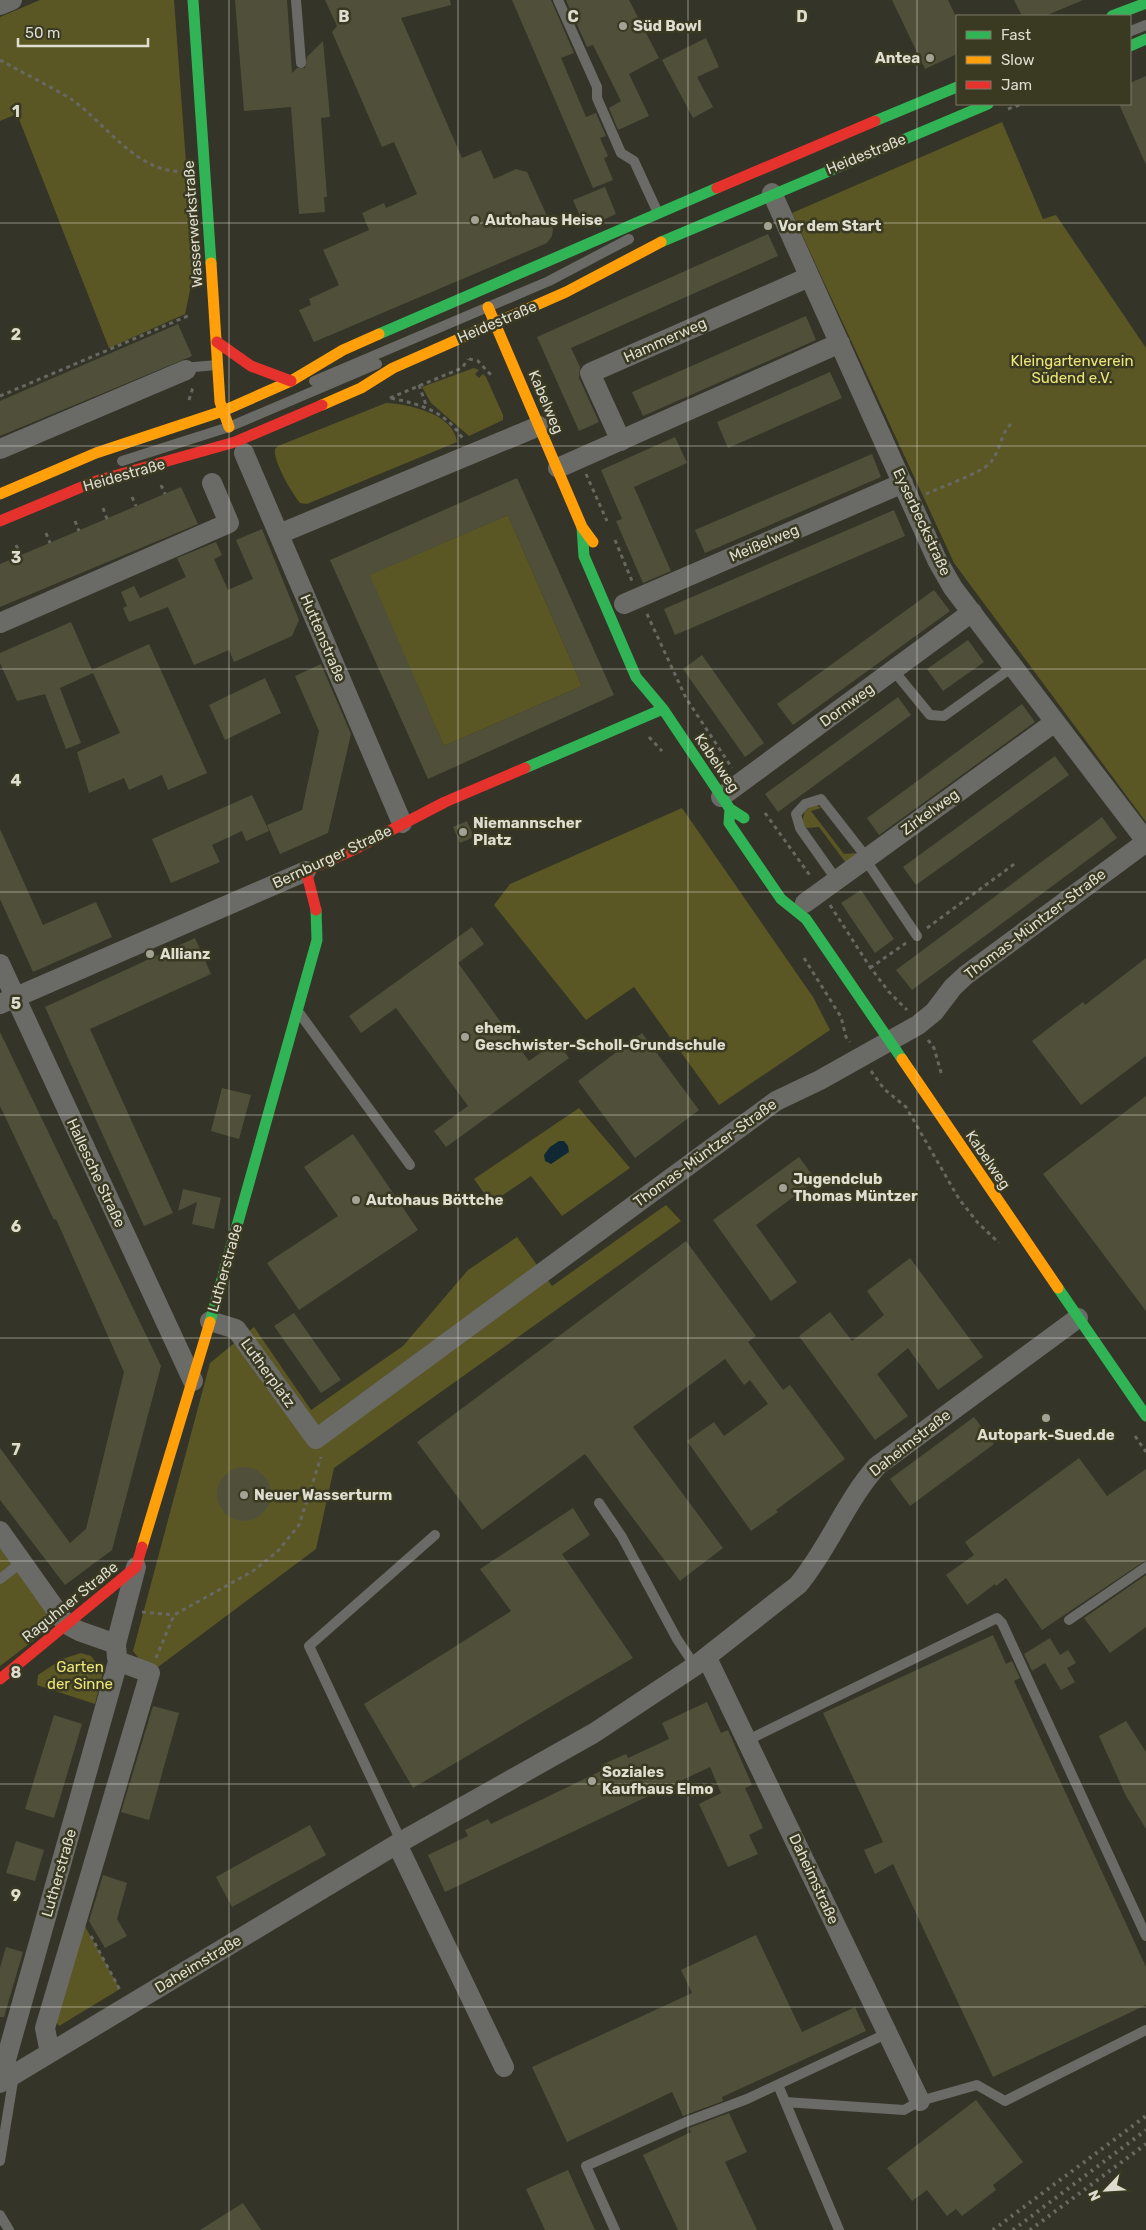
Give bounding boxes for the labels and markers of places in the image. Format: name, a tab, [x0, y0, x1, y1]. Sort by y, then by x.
place label: Süd Bowl	[633, 17, 702, 35]
marker: Süd Bowl	[617, 20, 629, 32]
place label: Antea	[875, 49, 920, 67]
marker: Antea	[924, 52, 936, 64]
place label: Autohaus Heise	[485, 211, 603, 229]
marker: Autohaus Heise	[469, 214, 481, 226]
place label: Vor dem Start	[778, 217, 881, 235]
marker: Vor dem Start	[762, 220, 774, 232]
place label: Niemannscher Platz	[473, 814, 582, 849]
marker: Niemannscher Platz	[457, 826, 469, 838]
place label: Allianz	[160, 945, 210, 963]
marker: Allianz	[144, 948, 156, 960]
place label: ehem. Geschwister-Scholl-Grundschule	[475, 1019, 726, 1054]
marker: ehem. Geschwister-Scholl-Grundschule	[459, 1031, 471, 1043]
place label: Jugendclub Thomas Müntzer	[793, 1170, 918, 1205]
marker: Jugendclub Thomas Müntzer	[777, 1182, 789, 1194]
place label: Autohaus Böttche	[366, 1191, 503, 1209]
marker: Autohaus Böttche	[350, 1194, 362, 1206]
marker: Autopark-Sued.de	[1040, 1412, 1052, 1424]
place label: Autopark-Sued.de	[977, 1426, 1115, 1444]
place label: Neuer Wasserturm	[254, 1486, 392, 1504]
marker: Neuer Wasserturm	[238, 1489, 250, 1501]
place label: Soziales Kaufhaus Elmo	[602, 1763, 713, 1798]
marker: Soziales Kaufhaus Elmo	[586, 1775, 598, 1787]

